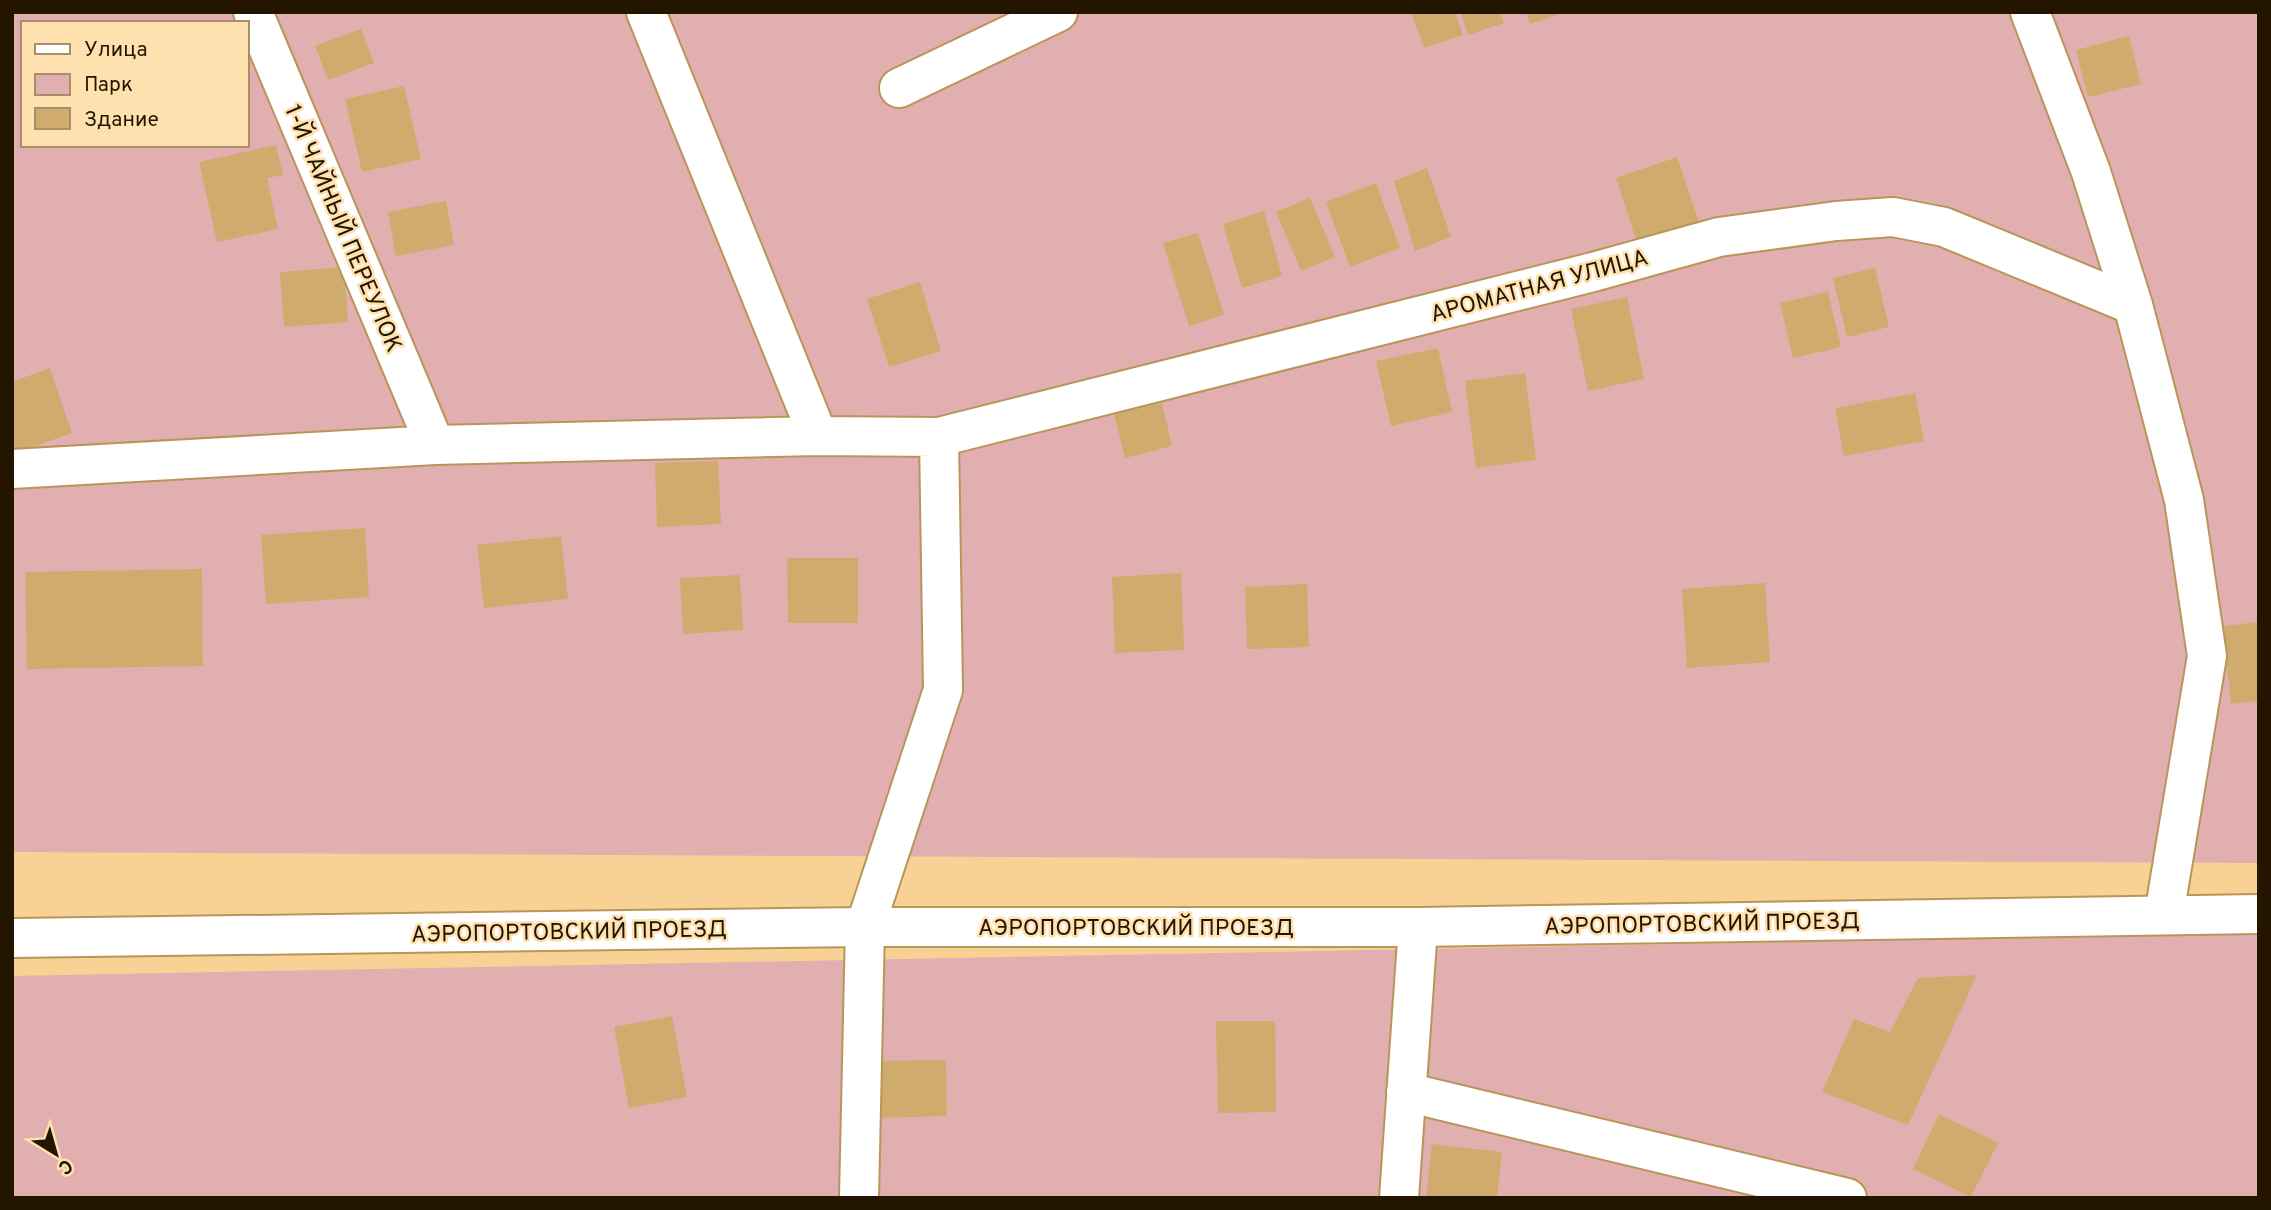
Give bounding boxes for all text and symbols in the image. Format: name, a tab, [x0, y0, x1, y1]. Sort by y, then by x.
legend	[21, 21, 248, 147]
text: Улица	[84, 37, 148, 64]
text: Парк	[84, 72, 133, 99]
street label: 1-Й ЧАЙНЫЙ ПЕРЕУЛОК	[276, 100, 409, 357]
text: Здание	[84, 107, 159, 134]
street label: АРОМАТНАЯ УЛИЦА	[1428, 244, 1652, 330]
street label: АЭРОПОРТОВСКИЙ ПРОЕЗД	[1544, 906, 1860, 943]
street label: АЭРОПОРТОВСКИЙ ПРОЕЗД	[978, 913, 1294, 944]
street label: АЭРОПОРТОВСКИЙ ПРОЕЗД	[411, 914, 727, 951]
north arrow	[21, 1119, 91, 1189]
text: С	[53, 1153, 77, 1179]

